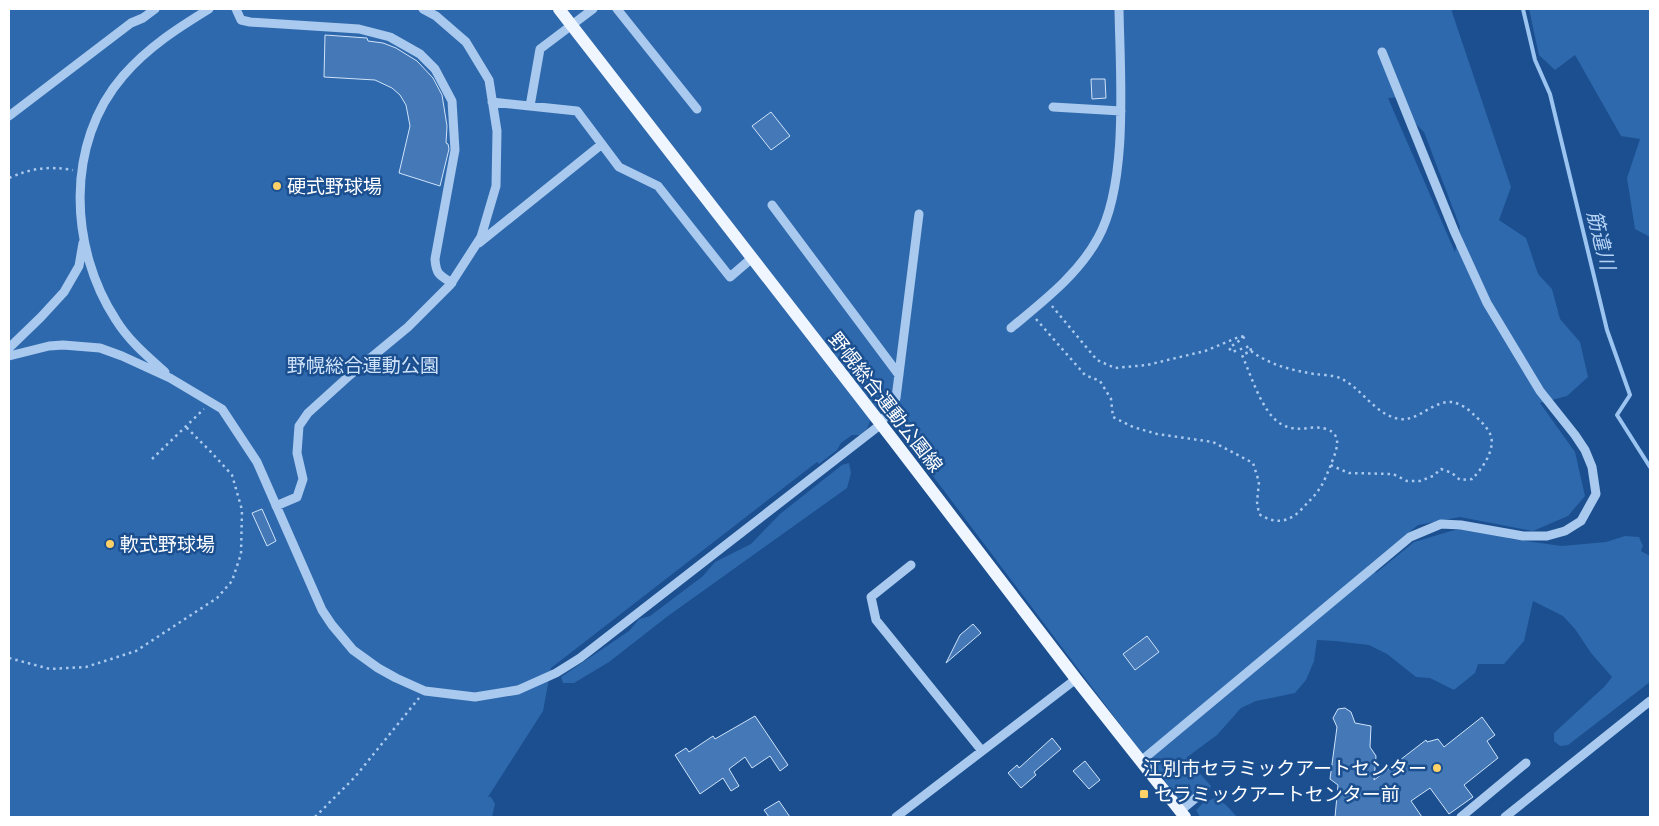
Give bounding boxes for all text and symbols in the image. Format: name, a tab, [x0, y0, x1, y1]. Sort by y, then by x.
place label: 硬式野球場	[287, 171, 382, 200]
marker: 硬式野球場	[271, 180, 283, 192]
water label: 筋違川	[1579, 207, 1624, 275]
street label: 野幌総合運動公園線	[822, 325, 950, 478]
park label: 野幌総合運動公園	[287, 350, 439, 379]
place label: 軟式野球場	[120, 529, 215, 558]
marker: 軟式野球場	[104, 538, 116, 550]
place label: 江別市セラミックアートセンター	[1143, 753, 1427, 782]
marker: 江別市セラミックアートセンター	[1431, 762, 1443, 774]
place label: セラミックアートセンター前	[1154, 779, 1400, 808]
marker: セラミックアートセンター前	[1138, 788, 1150, 800]

